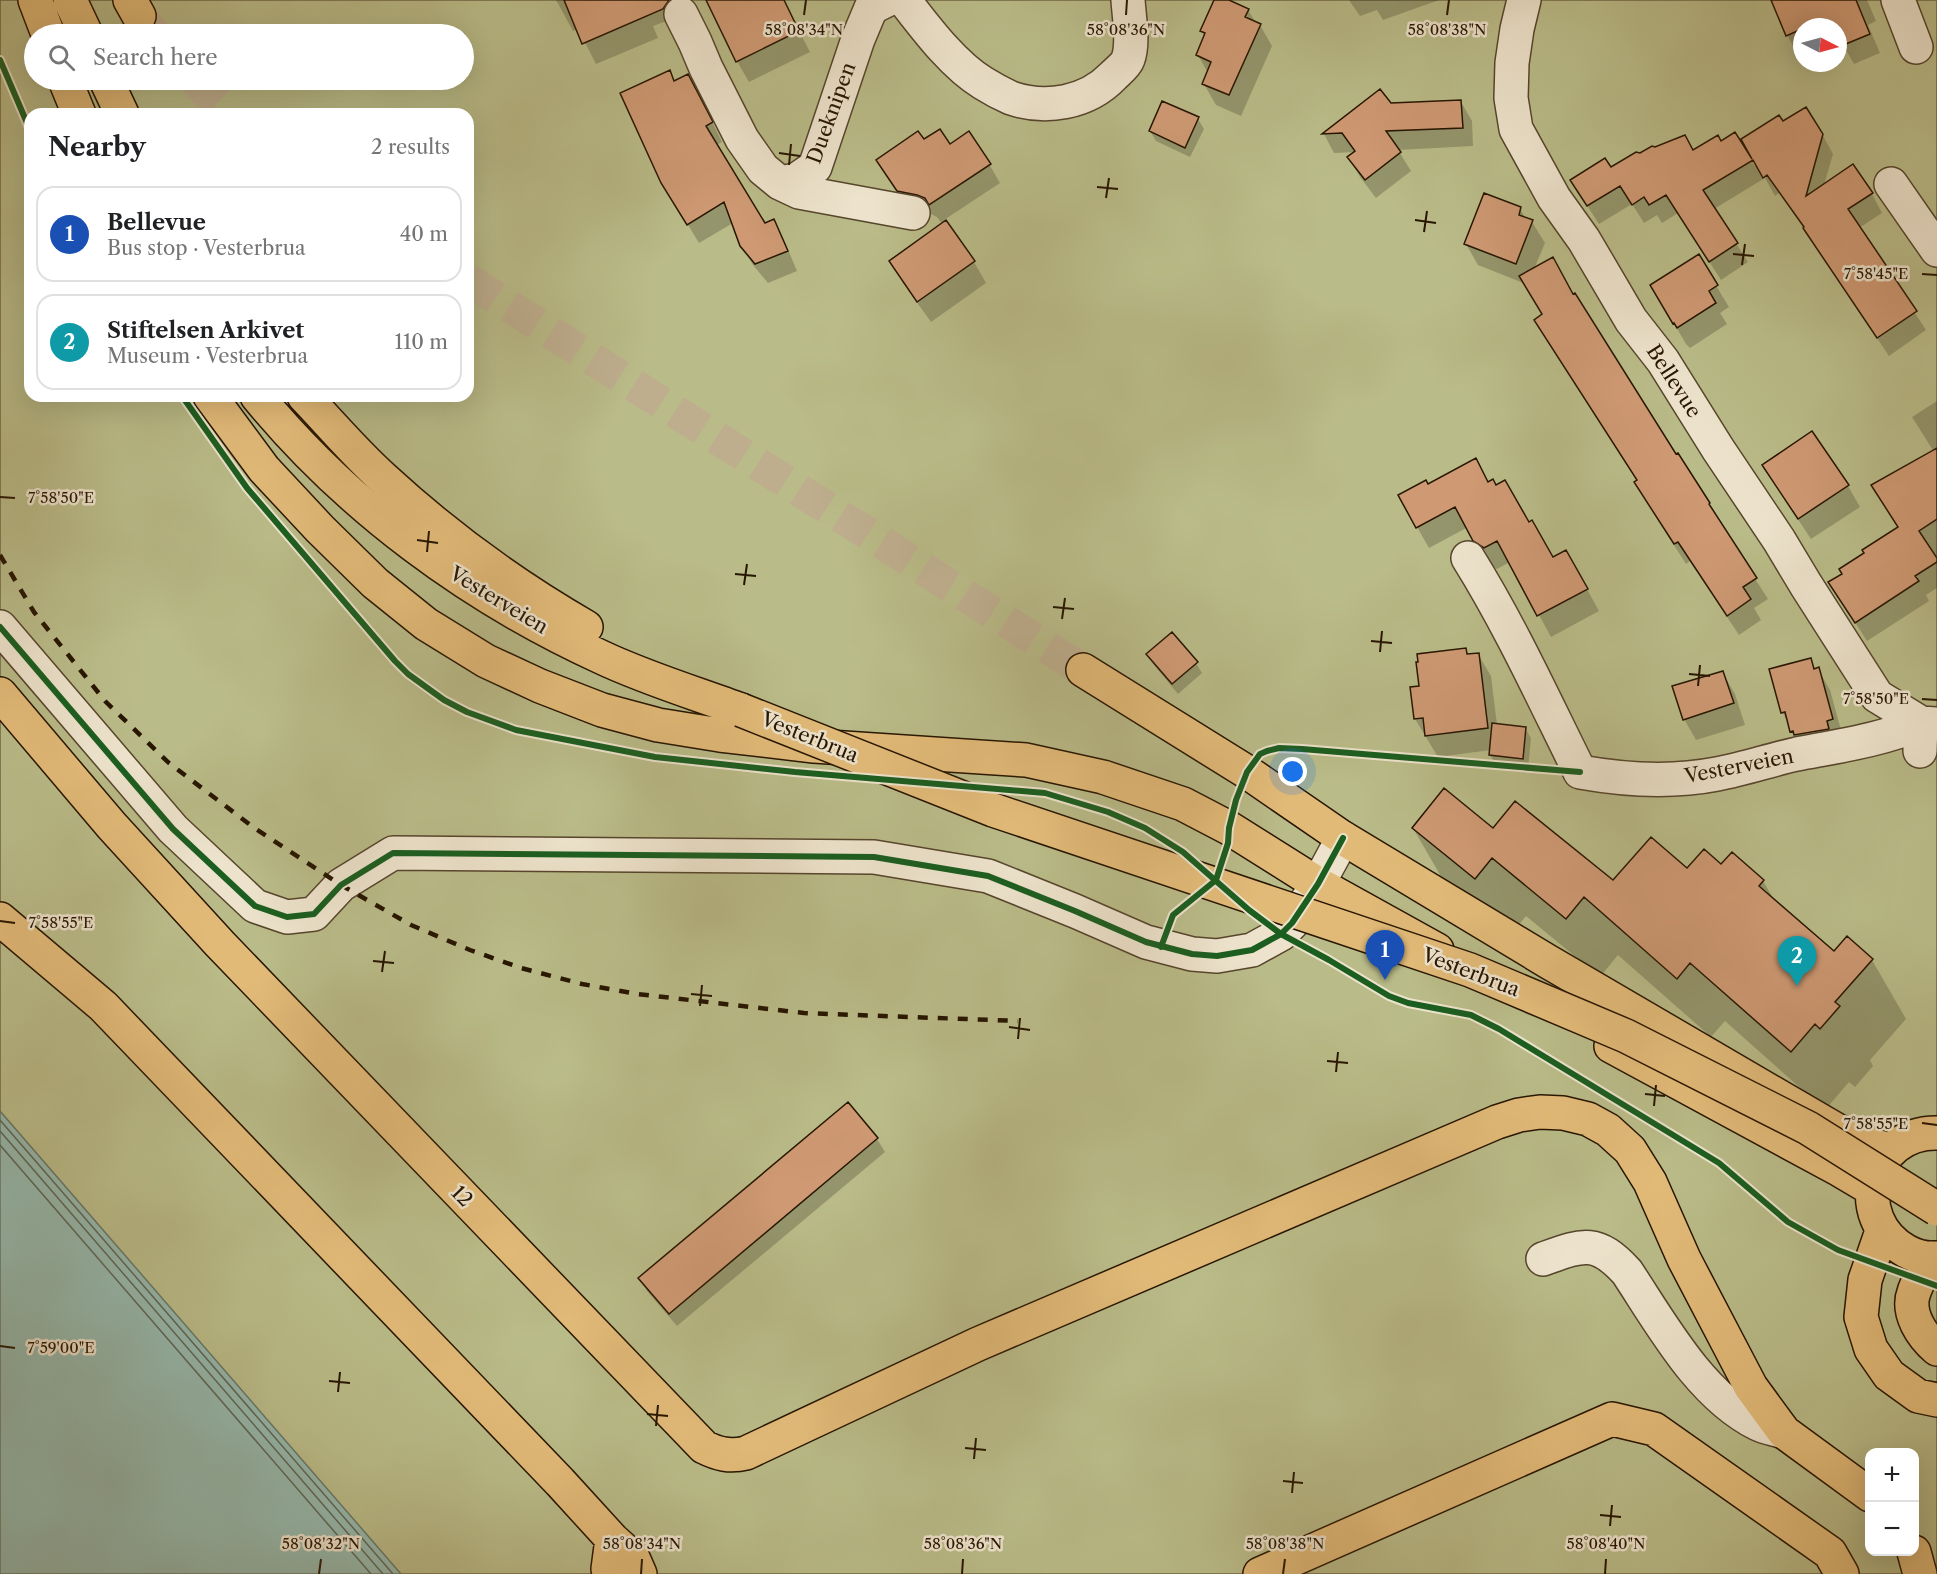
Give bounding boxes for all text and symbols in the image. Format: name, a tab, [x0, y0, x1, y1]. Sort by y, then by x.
north arrow	[1793, 18, 1847, 72]
text: 58°08'34"N	[765, 20, 843, 39]
text: 58°08'36"N	[1087, 20, 1165, 39]
text: 58°08'38"N	[1408, 20, 1486, 39]
search box	[24, 24, 474, 90]
icon: search	[45, 41, 78, 74]
text: Search here	[93, 44, 218, 71]
street label: Dueknipen	[802, 59, 861, 167]
text: Nearby	[48, 131, 146, 163]
text: 2 results	[371, 135, 450, 159]
text: Bellevue	[107, 209, 206, 236]
text: 1	[65, 222, 74, 246]
text: 40 m	[400, 222, 448, 246]
text: Bus stop · Vesterbrua	[107, 236, 306, 260]
text: 7°58'45"E	[1844, 264, 1908, 283]
text: Stiftelsen Arkivet	[107, 317, 304, 344]
text: 2	[64, 330, 75, 354]
text: 110 m	[395, 330, 448, 354]
street label: Bellevue	[1642, 340, 1706, 422]
text: Museum · Vesterbrua	[107, 344, 308, 368]
text: 7°58'50"E	[28, 488, 94, 507]
street label: Vesterveien	[445, 561, 553, 639]
text: 7°58'50"E	[1843, 689, 1909, 708]
street label: Vesterbrua	[757, 706, 862, 767]
street label: Vesterveien	[1682, 744, 1796, 789]
your location	[1278, 757, 1307, 786]
text: 7°58'55"E	[29, 913, 93, 932]
pin: 1	[1366, 930, 1404, 980]
pin: 2	[1778, 936, 1816, 986]
street label: Vesterbrua	[1418, 942, 1524, 1002]
text: 7°58'55"E	[1844, 1114, 1908, 1133]
street label: 12	[446, 1180, 478, 1212]
text: 7°59'00"E	[27, 1338, 95, 1357]
map controls	[1865, 1448, 1919, 1556]
button: +	[1865, 1448, 1919, 1502]
button: −	[1865, 1502, 1919, 1556]
text: 58°08'32"N	[282, 1534, 360, 1553]
text: 58°08'34"N	[603, 1534, 681, 1553]
text: 58°08'36"N	[924, 1534, 1002, 1553]
text: 58°08'38"N	[1246, 1534, 1324, 1553]
text: 58°08'40"N	[1567, 1534, 1646, 1553]

